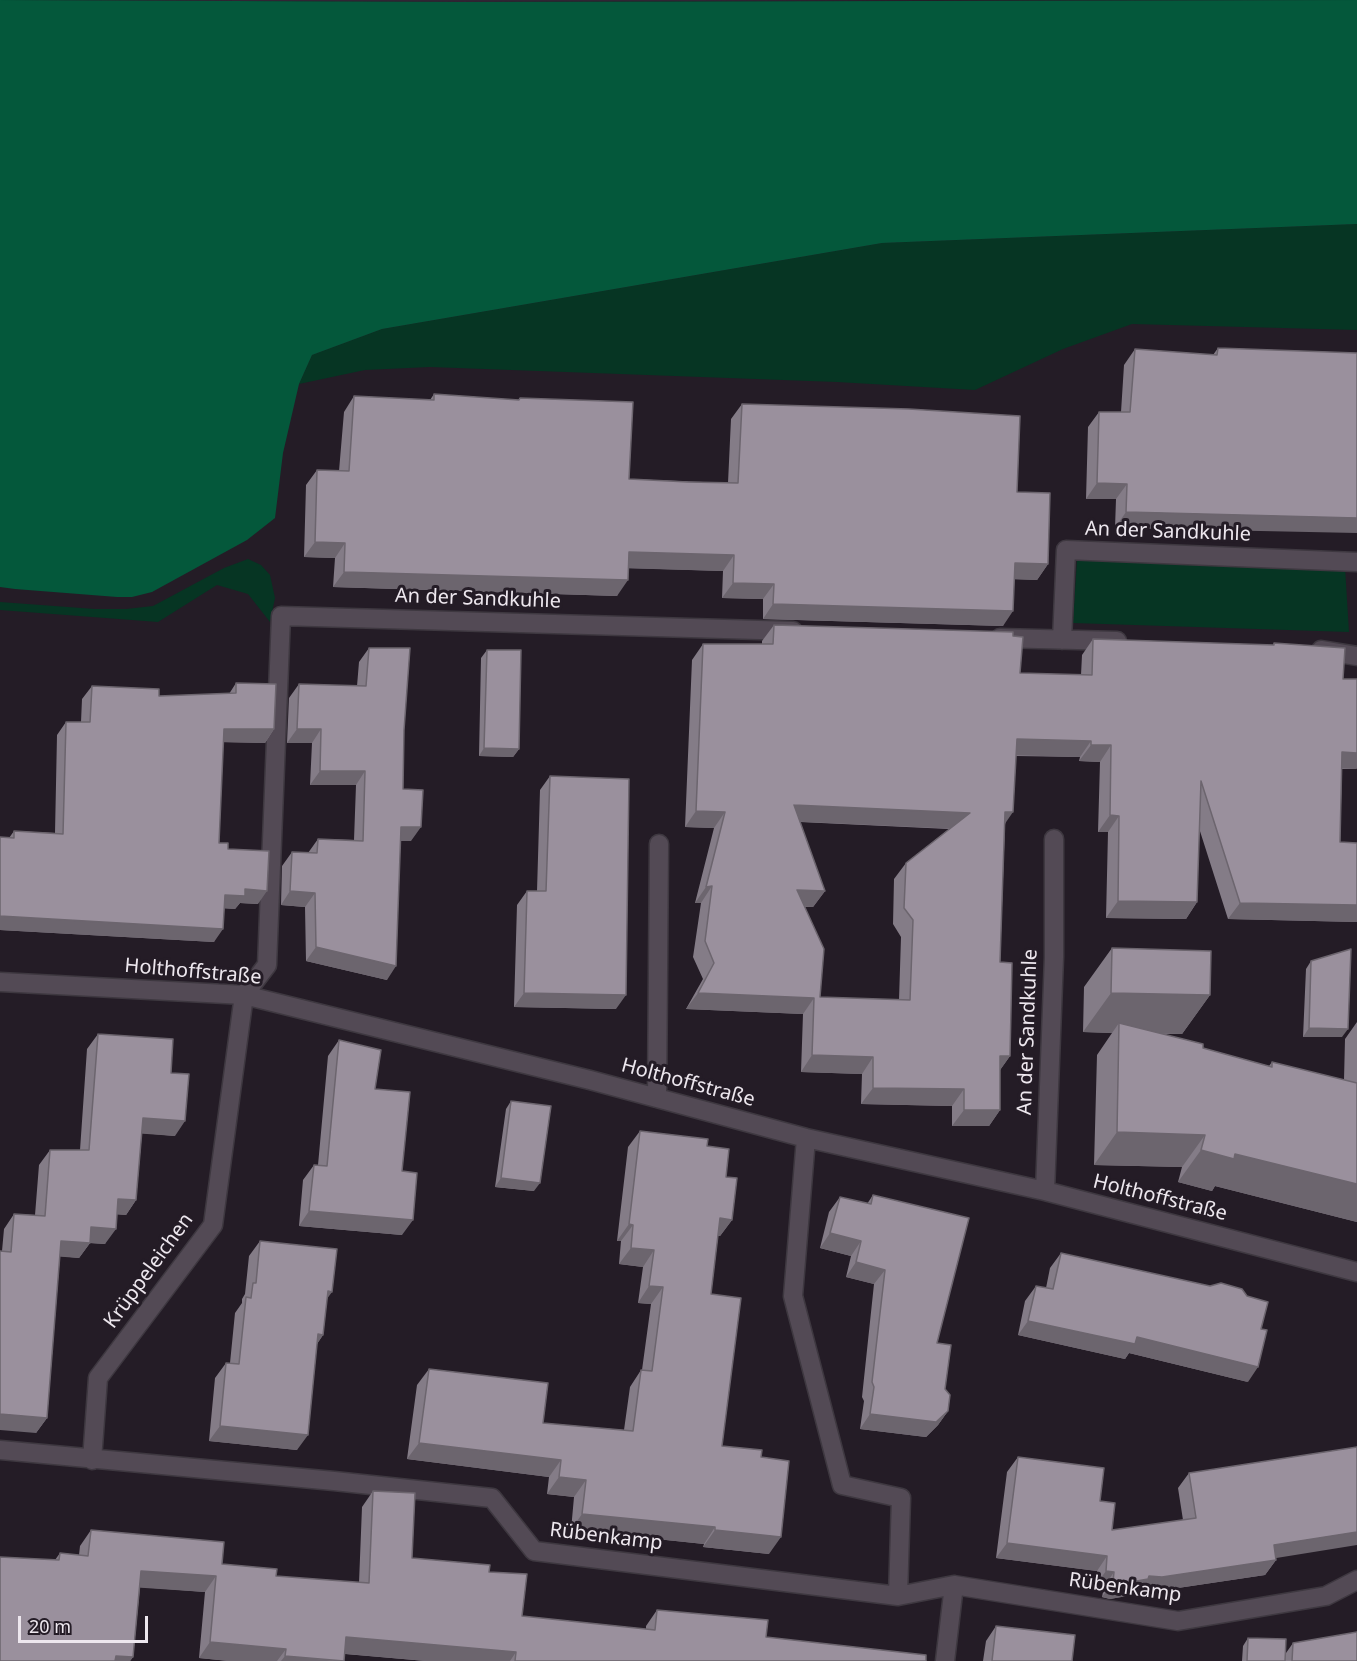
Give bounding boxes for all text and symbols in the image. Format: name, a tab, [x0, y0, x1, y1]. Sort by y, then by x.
street label: An der Sandkuhle	[1085, 517, 1251, 547]
street label: An der Sandkuhle	[395, 584, 561, 614]
street label: An der Sandkuhle	[1013, 949, 1043, 1115]
street label: Holthoffstraße	[124, 954, 262, 990]
street label: Holthoffstraße	[619, 1054, 757, 1112]
street label: Holthoffstraße	[1090, 1170, 1230, 1226]
street label: Krüppeleichen	[99, 1209, 199, 1333]
street label: Rübenkamp	[548, 1518, 664, 1556]
street label: Rübenkamp	[1067, 1568, 1183, 1608]
scale bar	[21, 1604, 152, 1642]
text: 20 m	[29, 1614, 71, 1638]

